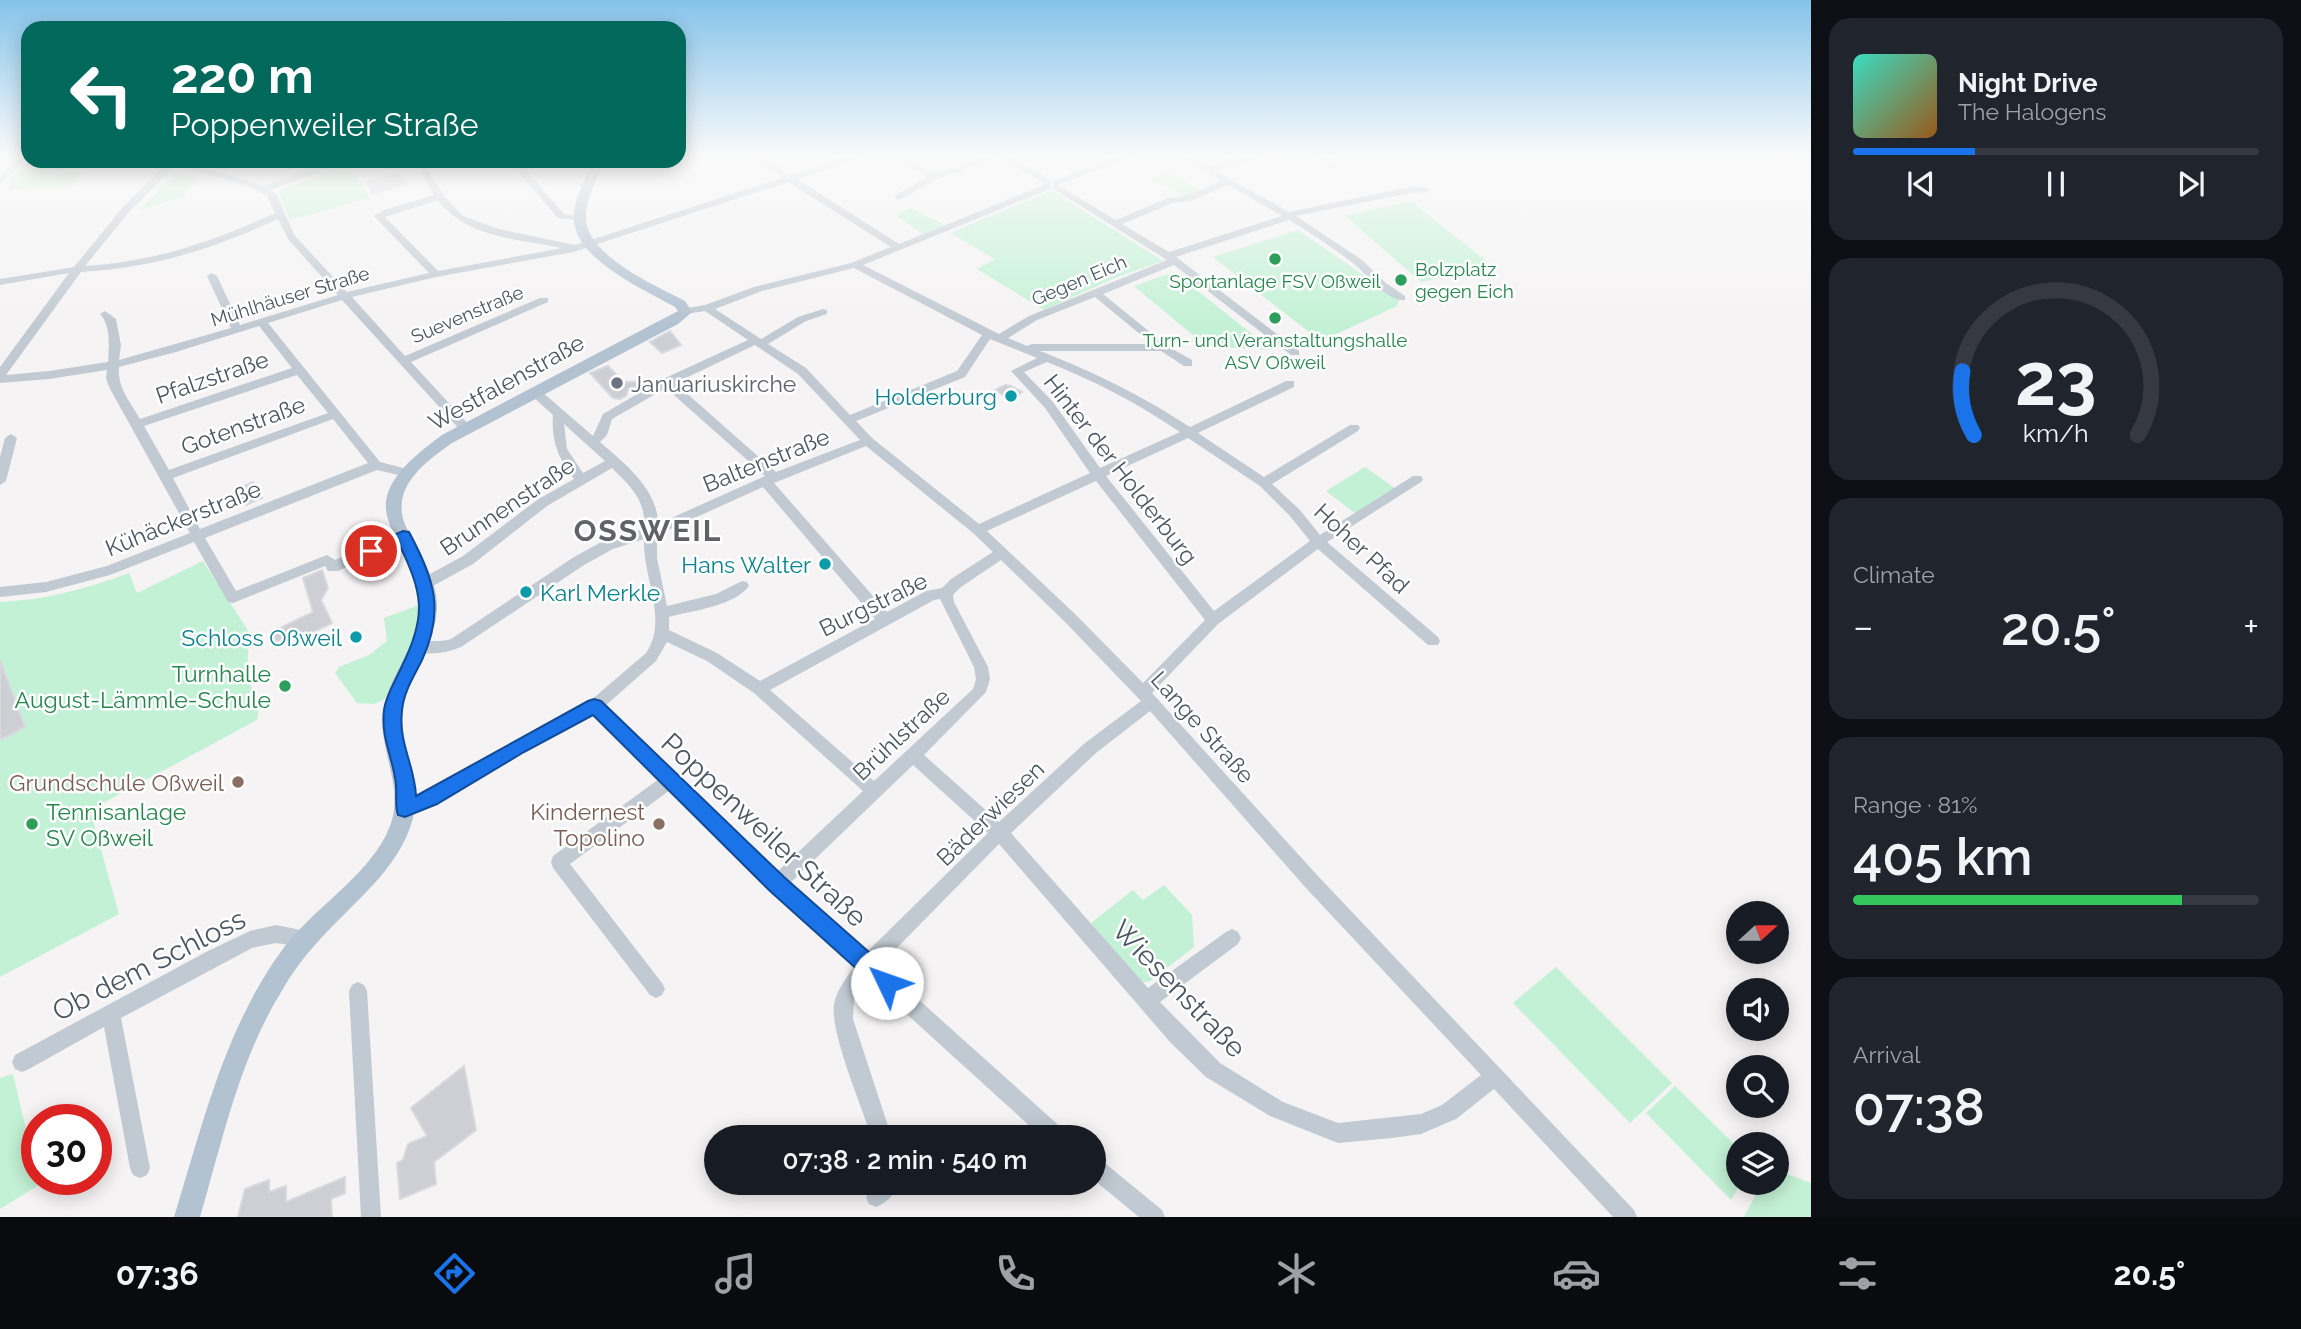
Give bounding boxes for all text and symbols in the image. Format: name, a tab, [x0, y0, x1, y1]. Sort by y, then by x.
text: 220 m	[171, 47, 314, 104]
icon: left	[56, 49, 147, 140]
text: Night Drive	[1958, 68, 2097, 98]
text: The Halogens	[1958, 98, 2106, 125]
text: Poppenweiler Straße	[171, 106, 478, 143]
icon: previous	[1902, 165, 1940, 203]
icon: pause	[2037, 165, 2075, 203]
icon: next	[2172, 165, 2210, 203]
street label: Gegen Eich	[1028, 250, 1130, 310]
marker: Sportanlage FSV Oßweil	[1267, 251, 1283, 267]
place label: Bolzplatz gegen Eich	[1415, 258, 1514, 302]
street label: Mühlhäuser Straße	[208, 261, 372, 331]
place label: Sportanlage FSV Oßweil	[1169, 270, 1382, 292]
marker: Bolzplatz gegen Eich	[1393, 272, 1409, 288]
street label: Suevenstraße	[408, 280, 526, 348]
marker: Turn- und Veranstaltungshalle ASV Oßweil	[1267, 310, 1283, 326]
street label: Westfalenstraße	[424, 328, 588, 436]
place label: Turn- und Veranstaltungshalle ASV Oßweil	[1143, 329, 1407, 373]
text: 23	[2015, 337, 2097, 422]
street label: Pfalzstraße	[152, 345, 272, 409]
street label: Hinter der Holderburg	[1039, 369, 1203, 569]
place label: Januariuskirche	[631, 370, 796, 397]
marker: Januariuskirche	[609, 375, 625, 391]
place label: Holderburg	[875, 383, 997, 410]
marker: Holderburg	[1003, 388, 1019, 404]
street label: Gotenstraße	[177, 390, 309, 460]
text: km/h	[2023, 417, 2089, 447]
street label: Baltenstraße	[699, 422, 833, 498]
street label: Brunnenstraße	[435, 451, 579, 561]
street label: Kühäckerstraße	[101, 475, 265, 561]
street label: Hoher Pfad	[1309, 497, 1415, 599]
district label: OSSWEIL	[574, 513, 722, 548]
pin	[341, 521, 401, 581]
icon: arrive	[352, 532, 390, 570]
place label: Hans Walter	[681, 551, 811, 578]
marker: Hans Walter	[817, 556, 833, 572]
text: Climate	[1853, 561, 1935, 588]
street label: Burgstraße	[815, 566, 931, 642]
place label: Karl Merkle	[540, 579, 660, 606]
marker: Karl Merkle	[518, 584, 534, 600]
text: 20.5°	[2001, 596, 2116, 657]
text: −	[1853, 604, 1873, 649]
text: +	[2243, 604, 2259, 649]
place label: Schloss Oßweil	[181, 624, 343, 651]
marker: Schloss Oßweil	[348, 629, 364, 645]
place label: Turnhalle August-Lämmle-Schule	[15, 660, 271, 713]
street label: Lange Straße	[1146, 666, 1260, 788]
marker: Turnhalle August-Lämmle-Schule	[277, 678, 293, 694]
street label: Brühlstraße	[847, 682, 955, 786]
street label: Poppenweiler Straße	[654, 726, 874, 934]
street label: Bäderwiesen	[931, 755, 1049, 871]
place label: Grundschule Oßweil	[9, 769, 225, 796]
marker: Grundschule Oßweil	[230, 774, 246, 790]
text: Range · 81%	[1853, 791, 1977, 818]
place label: Tennisanlage SV Oßweil	[46, 798, 186, 851]
place label: Kindernest Topolino	[530, 798, 645, 851]
marker: Tennisanlage SV Oßweil	[24, 816, 40, 832]
marker: Kindernest Topolino	[651, 816, 667, 832]
text: 405 km	[1853, 826, 2032, 887]
north arrow	[1726, 901, 1788, 964]
map controls	[1726, 901, 1789, 1195]
street label: Ob dem Schloss	[47, 902, 251, 1028]
street label: Wiesenstraße	[1105, 914, 1253, 1064]
position arrow	[850, 946, 924, 1020]
button: sound	[1726, 978, 1789, 1041]
text: Arrival	[1853, 1041, 1920, 1068]
button: search	[1726, 1055, 1789, 1118]
text: 07:38	[1853, 1076, 1985, 1137]
speed limit sign: 30	[21, 1104, 112, 1195]
button: layers	[1726, 1132, 1789, 1195]
text: 07:38 · 2 min · 540 m	[783, 1145, 1027, 1175]
icon: directions	[430, 1249, 479, 1298]
icon: music	[711, 1249, 760, 1298]
icon: phone	[991, 1249, 1040, 1298]
icon: climate	[1272, 1249, 1321, 1298]
icon: car	[1552, 1249, 1601, 1298]
icon: filters	[1833, 1249, 1882, 1298]
text: 07:36	[116, 1255, 199, 1292]
text: 20.5°	[2113, 1255, 2185, 1292]

